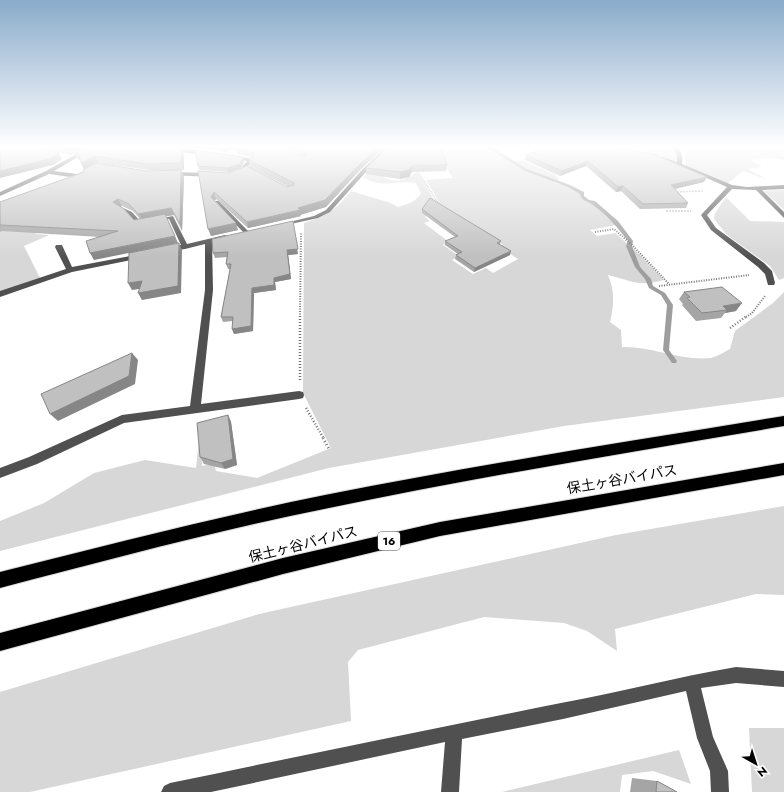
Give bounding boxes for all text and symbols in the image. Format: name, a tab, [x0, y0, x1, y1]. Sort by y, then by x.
street label: 保土ヶ谷バイパス	[565, 459, 679, 499]
street label: 保土ヶ谷バイパス	[246, 521, 360, 567]
road number: 16	[378, 532, 400, 550]
north arrow	[736, 744, 776, 784]
text: N	[754, 763, 771, 781]

